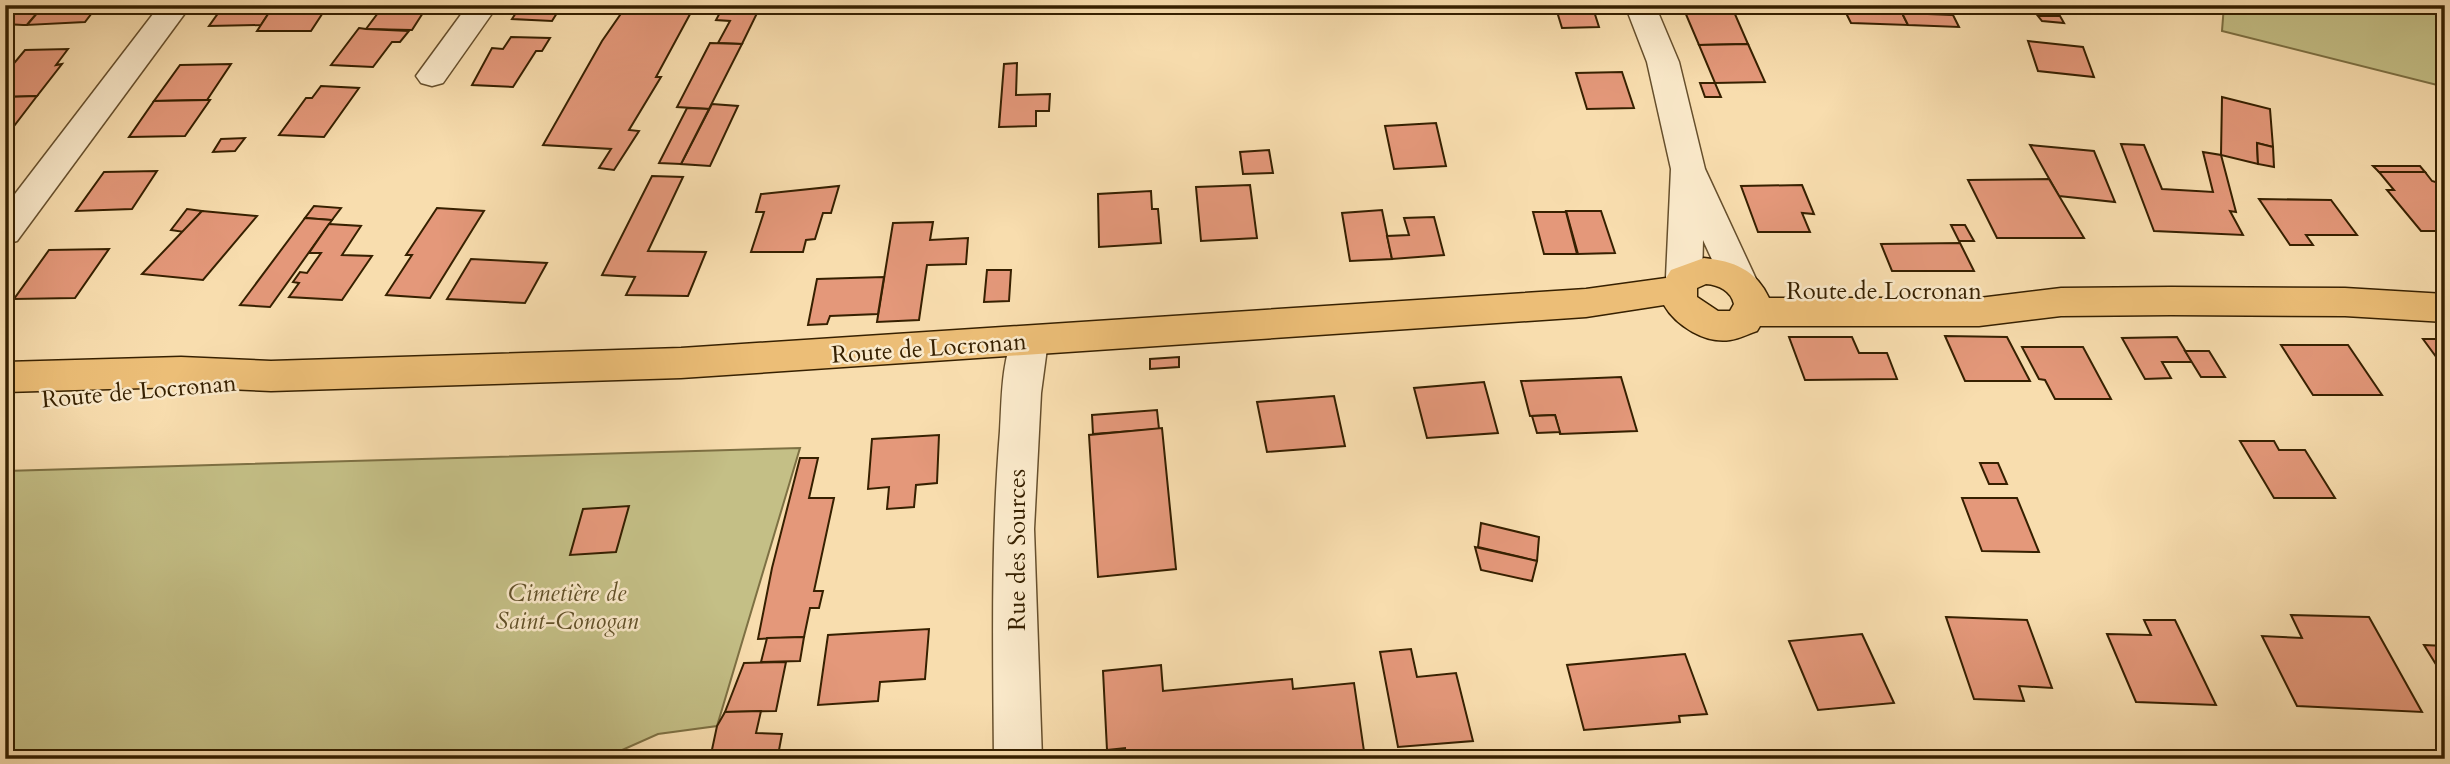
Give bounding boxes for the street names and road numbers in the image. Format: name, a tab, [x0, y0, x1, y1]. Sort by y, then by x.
street label: Route de Locronan	[1786, 275, 1982, 308]
street label: Route de Locronan	[830, 325, 1028, 372]
street label: Route de Locronan	[40, 367, 238, 416]
street label: Rue des Sources	[1001, 469, 1034, 631]

